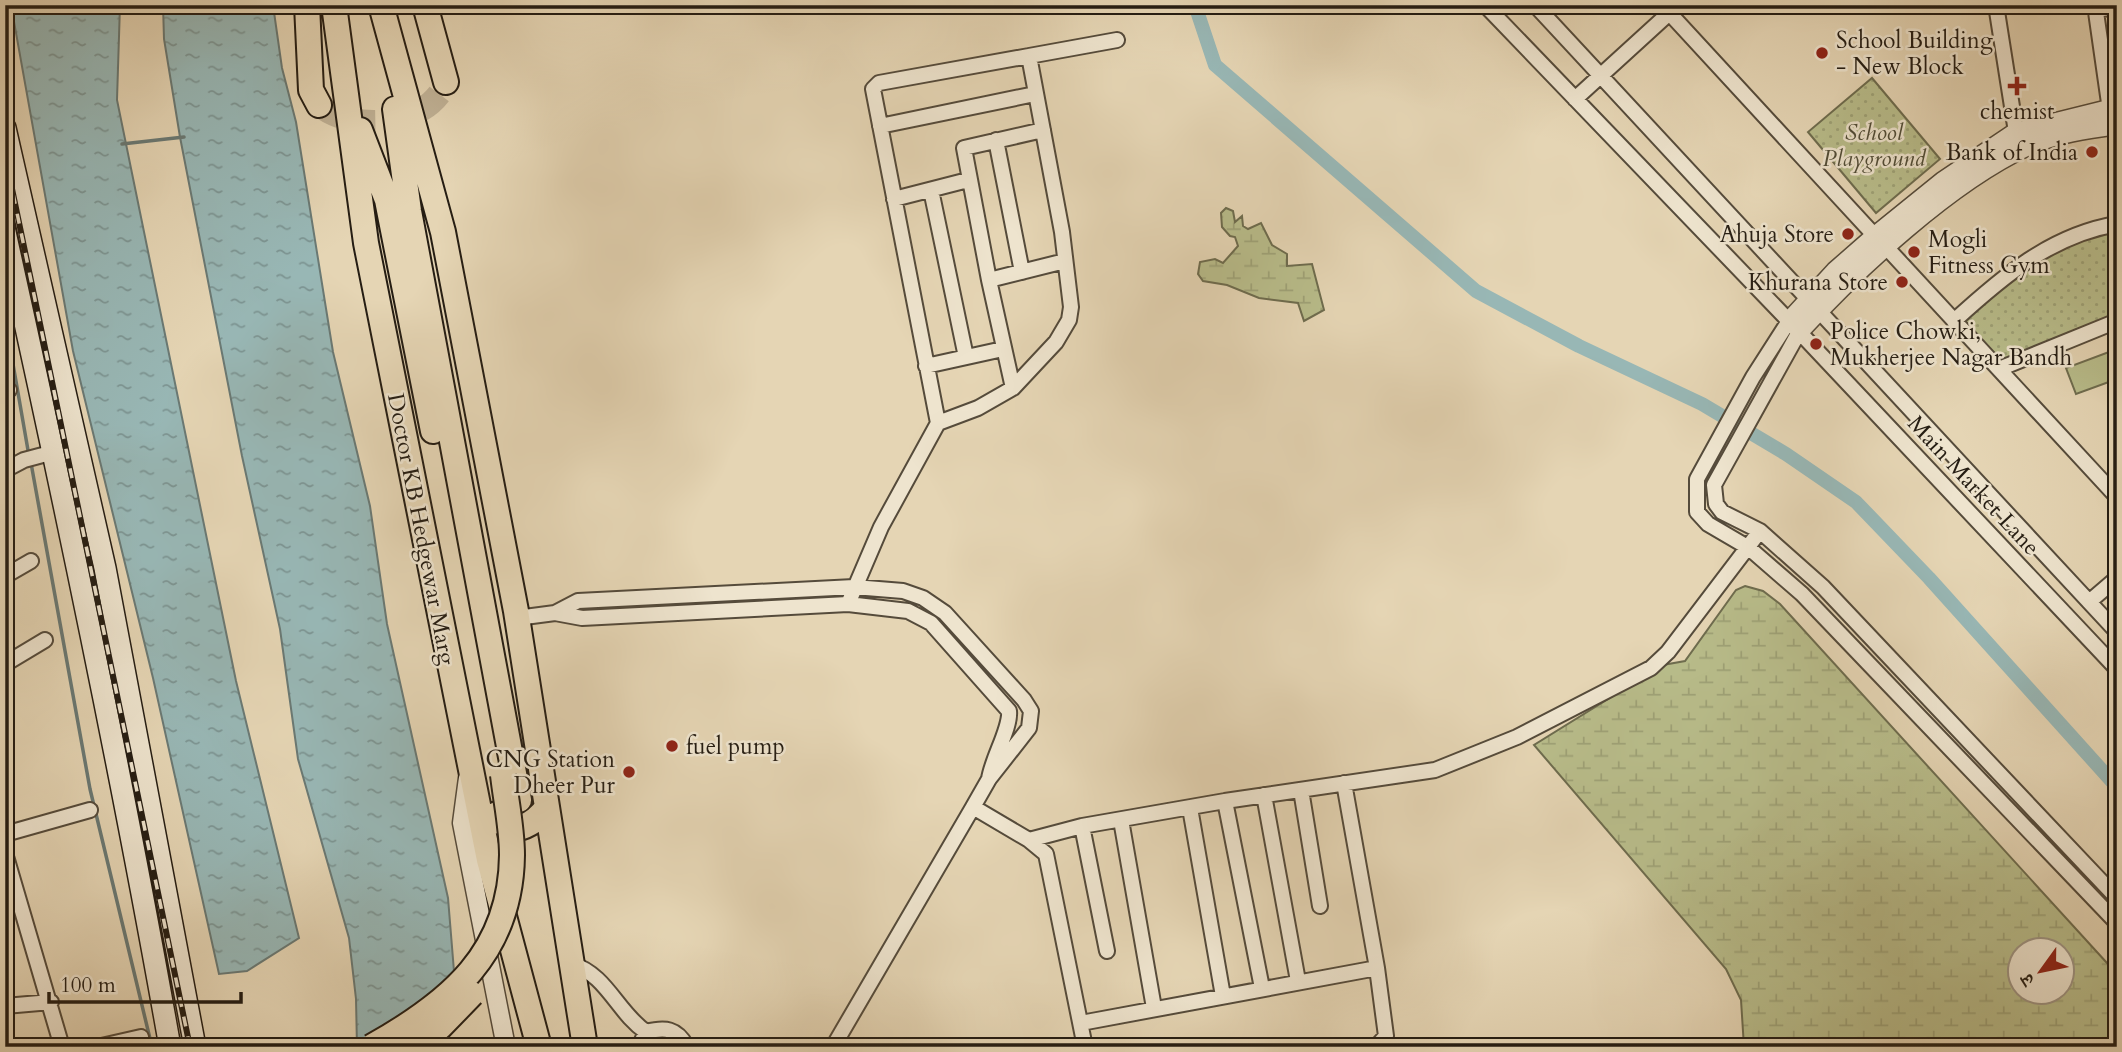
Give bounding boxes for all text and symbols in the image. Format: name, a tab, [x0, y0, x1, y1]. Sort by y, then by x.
place label: School Building - New Block	[1836, 25, 1993, 82]
marker: School Building - New Block	[1814, 45, 1830, 61]
marker: chemist	[2009, 78, 2025, 94]
place label: chemist	[1980, 96, 2054, 127]
park label: School Playground	[1823, 117, 1926, 174]
place label: Bank of India	[1946, 137, 2078, 168]
marker: Bank of India	[2084, 144, 2100, 160]
place label: Ahuja Store	[1720, 219, 1834, 250]
place label: Mogli Fitness Gym	[1928, 224, 2050, 281]
marker: Ahuja Store	[1840, 226, 1856, 242]
marker: Mogli Fitness Gym	[1906, 244, 1922, 260]
place label: Khurana Store	[1748, 267, 1888, 298]
marker: Khurana Store	[1894, 274, 1910, 290]
place label: Police Chowki, Mukherjee Nagar Bandh	[1830, 316, 2072, 373]
marker: Police Chowki, Mukherjee Nagar Bandh	[1808, 336, 1824, 352]
street label: Doctor KB Hedgewar Marg	[380, 391, 463, 668]
street label: Main Market Lane	[1901, 409, 2047, 562]
place label: fuel pump	[686, 731, 785, 762]
marker: fuel pump	[664, 738, 680, 754]
place label: CNG Station Dheer Pur	[485, 744, 616, 801]
marker: CNG Station Dheer Pur	[621, 764, 637, 780]
north arrow	[2007, 936, 2076, 1006]
scale bar	[49, 961, 242, 1005]
text: उ	[2013, 967, 2042, 993]
text: 100 m	[60, 971, 116, 1000]

